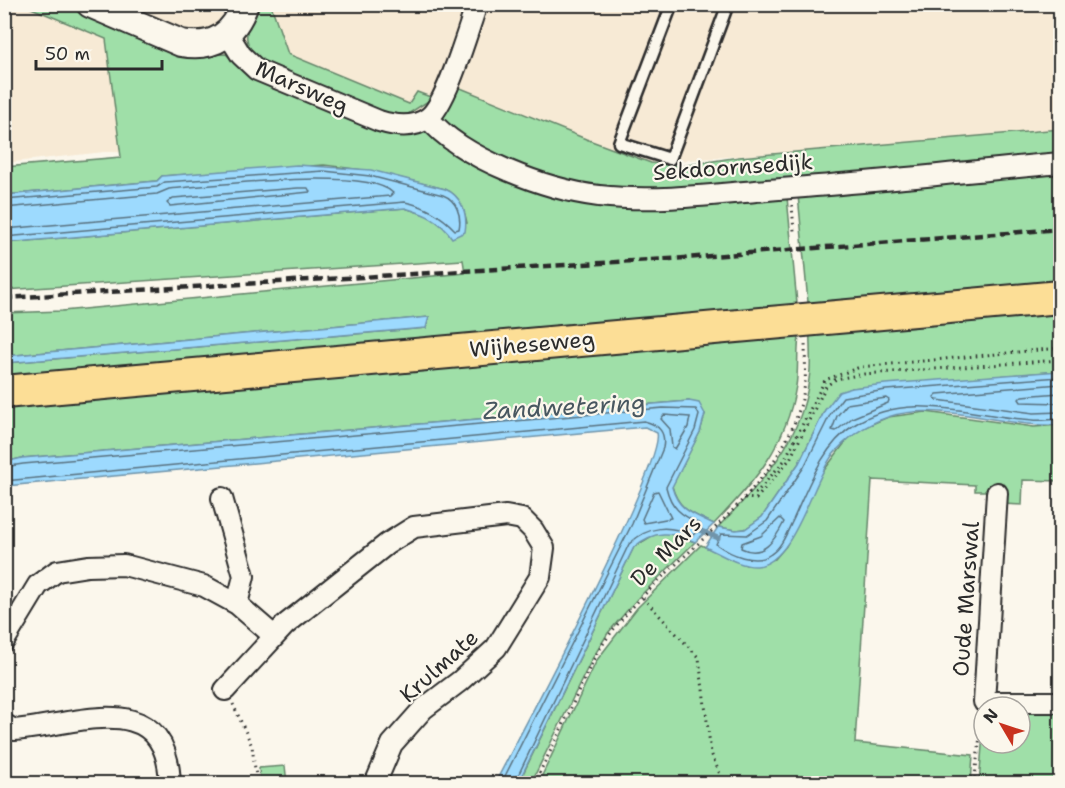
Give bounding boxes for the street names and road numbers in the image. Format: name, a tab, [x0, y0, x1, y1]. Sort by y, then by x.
street label: Marsweg	[251, 54, 353, 120]
street label: Sekdoornsedijk	[652, 147, 814, 187]
street label: Wijheseweg	[468, 324, 596, 364]
street label: De Mars	[624, 509, 708, 593]
street label: Oude Marswal	[946, 520, 986, 678]
street label: Krulmate	[393, 623, 485, 709]

